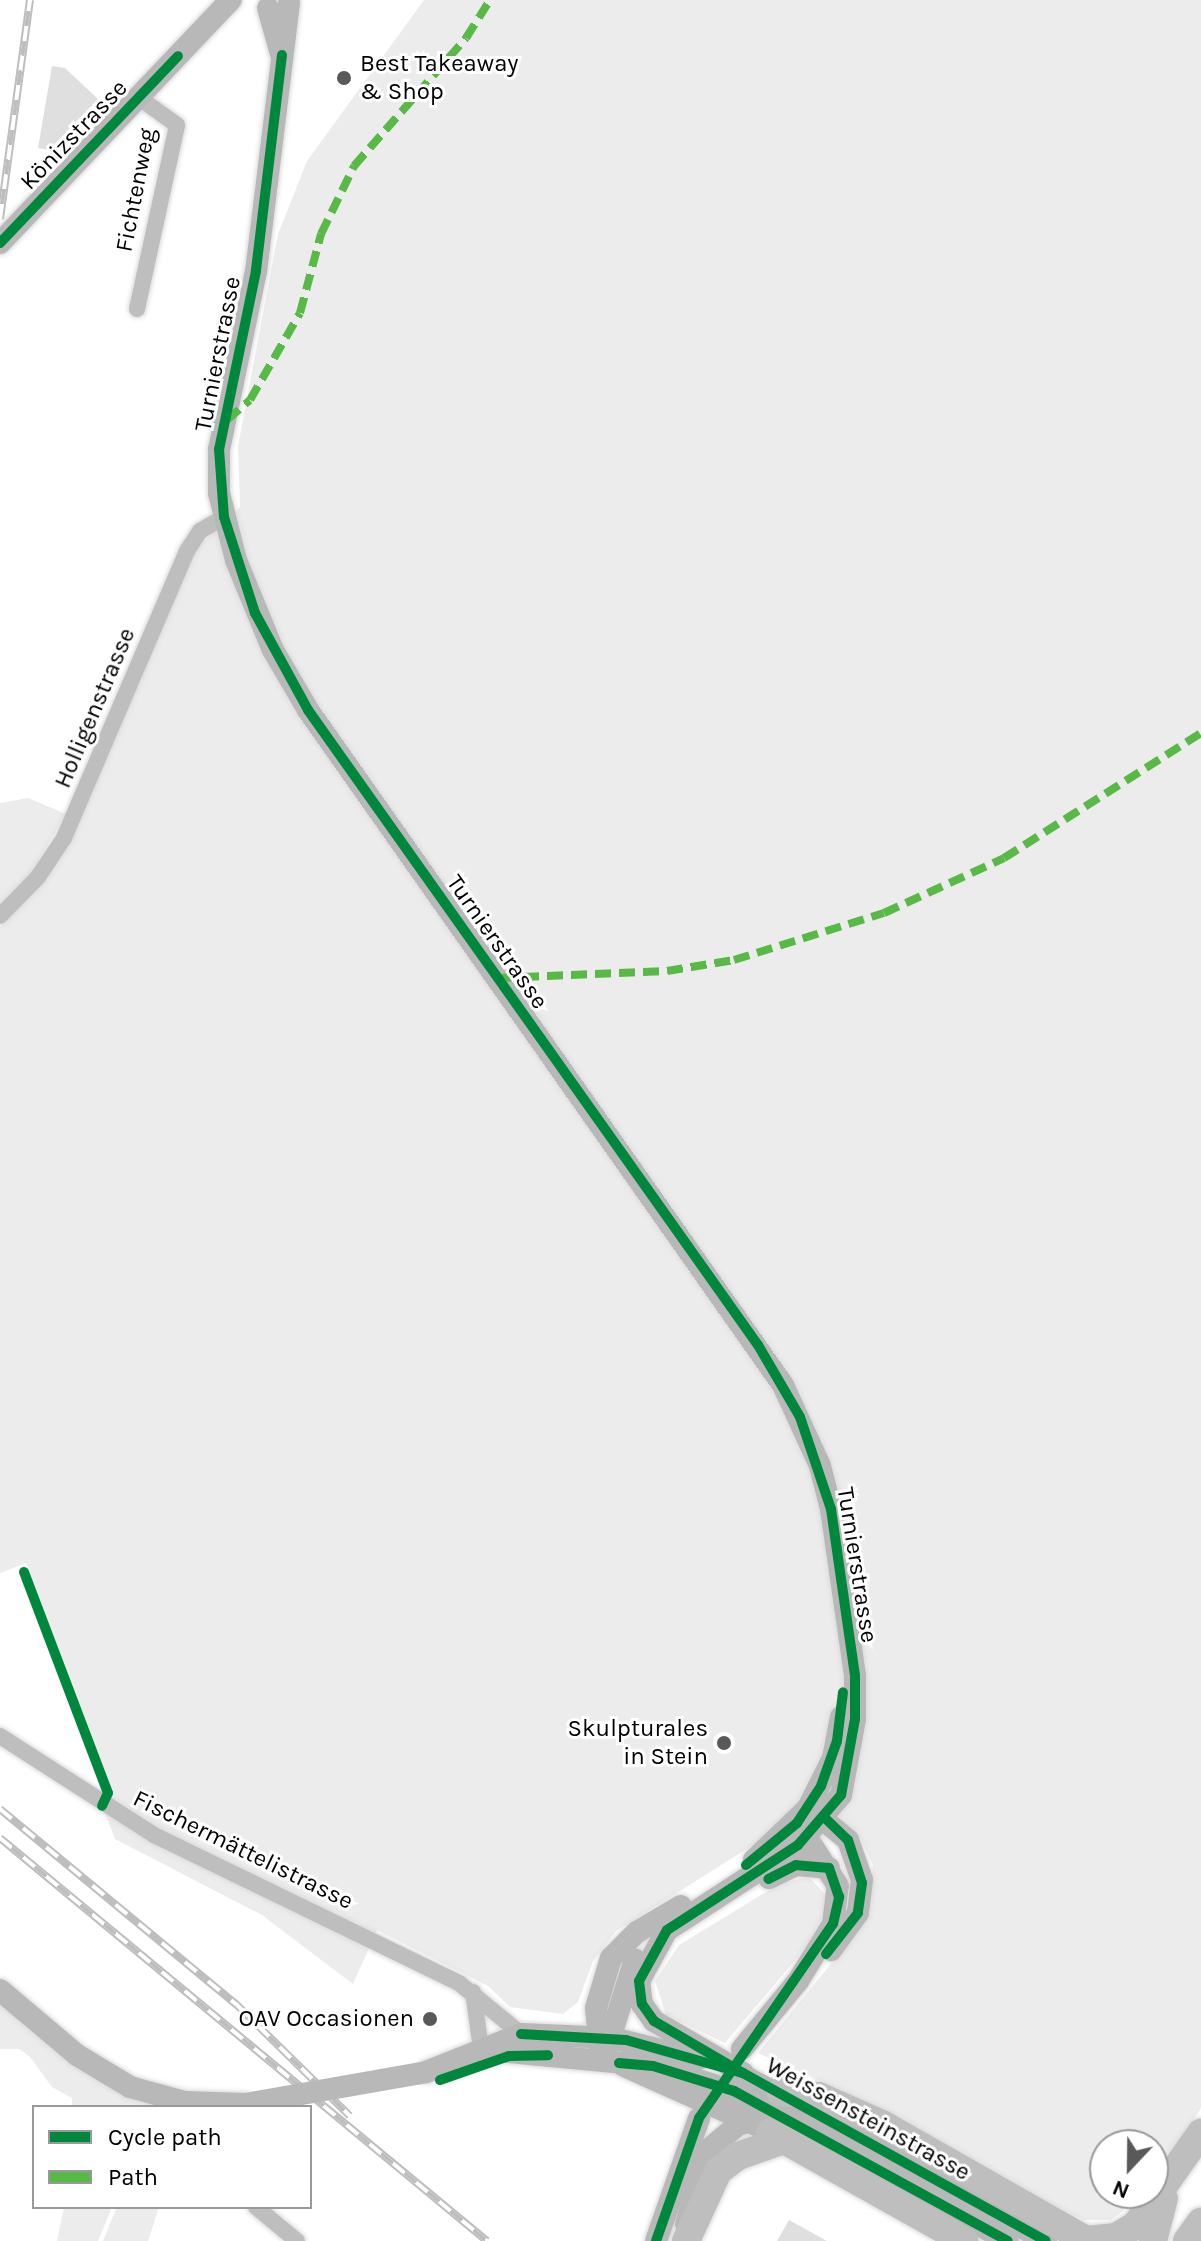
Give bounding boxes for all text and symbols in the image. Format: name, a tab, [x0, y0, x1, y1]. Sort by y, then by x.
place label: Best Takeaway & Shop	[360, 50, 519, 106]
marker: Best Takeaway & Shop	[335, 69, 353, 87]
street label: Könizstrasse	[14, 74, 134, 196]
street label: Fichtenweg	[110, 126, 162, 254]
street label: Turnierstrasse	[189, 274, 247, 434]
street label: Holligenstrasse	[48, 624, 142, 792]
street label: Turnierstrasse	[440, 869, 554, 1015]
street label: Turnierstrasse	[830, 1485, 884, 1645]
place label: Skulpturales in Stein	[568, 1715, 708, 1771]
marker: Skulpturales in Stein	[715, 1734, 733, 1752]
street label: Fischermättelistrasse	[128, 1784, 358, 1916]
place label: OAV Occasionen	[239, 2005, 414, 2033]
marker: OAV Occasionen	[421, 2010, 439, 2028]
street label: Weissensteinstrasse	[761, 2051, 975, 2187]
legend	[32, 2105, 312, 2209]
text: Cycle path	[108, 2123, 222, 2151]
north arrow	[1089, 2129, 1169, 2209]
text: Path	[108, 2163, 158, 2191]
text: N	[1109, 2174, 1133, 2204]

